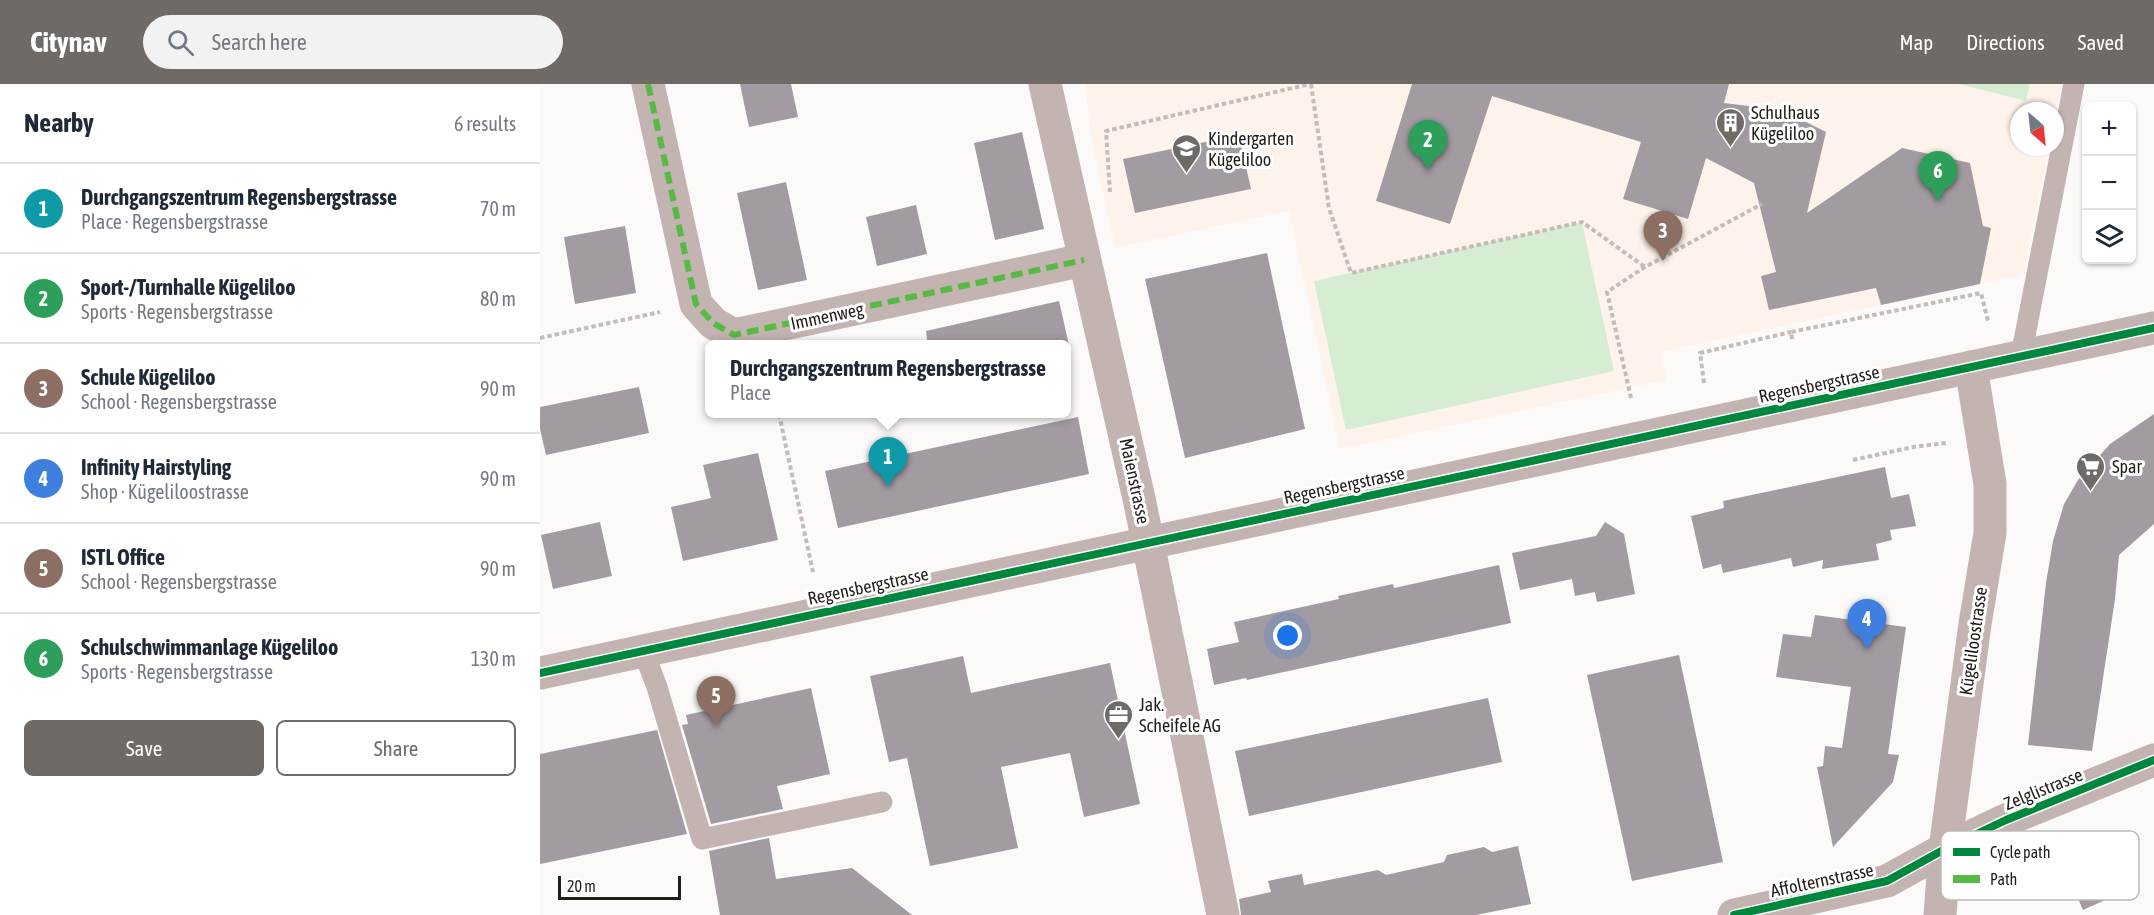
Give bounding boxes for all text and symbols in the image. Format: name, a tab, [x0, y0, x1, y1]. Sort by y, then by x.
search box	[143, 15, 563, 69]
text: Citynav	[30, 26, 107, 58]
icon: search	[164, 26, 197, 59]
text: Search here	[212, 29, 307, 55]
text: Map	[1899, 30, 1933, 54]
text: Directions	[1966, 30, 2045, 54]
text: Saved	[2078, 30, 2124, 54]
place label: Schulhaus Kügeliloo	[1751, 102, 1820, 144]
north arrow	[2010, 102, 2064, 156]
map controls	[2082, 102, 2136, 264]
button: +	[2082, 102, 2136, 156]
building icon: Schulhaus Kügeliloo	[1714, 106, 1746, 148]
text: Nearby	[24, 108, 94, 138]
text: 6 results	[454, 112, 516, 135]
pin: 2	[1408, 120, 1448, 170]
place label: Kindergarten Kügeliloo	[1208, 128, 1294, 170]
school or university icon: Kindergarten Kügeliloo	[1171, 132, 1203, 174]
pin: 6	[1918, 152, 1958, 201]
button: −	[2082, 156, 2136, 210]
text: Durchgangszentrum Regensbergstrasse	[81, 184, 397, 210]
text: 1	[39, 197, 48, 220]
text: 70 m	[480, 197, 516, 220]
text: Place · Regensbergstrasse	[81, 210, 268, 233]
button: layers	[2082, 210, 2136, 264]
pin: 3	[1644, 212, 1682, 261]
text: Sport-/Turnhalle Kügeliloo	[81, 274, 296, 300]
text: 2	[39, 287, 48, 310]
text: 80 m	[480, 287, 516, 310]
street label: Immenweg	[789, 298, 866, 334]
text: Sports · Regensbergstrasse	[81, 300, 273, 323]
popup	[705, 340, 1071, 418]
text: Durchgangszentrum Regensbergstrasse	[730, 355, 1046, 381]
street label: Regensbergstrasse	[1757, 361, 1881, 407]
text: Schule Kügeliloo	[81, 364, 216, 390]
text: 3	[39, 377, 48, 400]
text: 90 m	[480, 377, 516, 400]
text: Place	[730, 381, 771, 404]
text: School · Regensbergstrasse	[81, 390, 277, 413]
street label: Maienstrasse	[1116, 436, 1154, 526]
pin: 1	[868, 438, 908, 487]
supermarket icon: Spar	[2075, 450, 2107, 492]
text: Infinity Hairstyling	[81, 454, 231, 480]
place label: Spar	[2112, 456, 2142, 477]
street label: Regensbergstrasse	[1282, 462, 1406, 508]
text: 4	[39, 467, 48, 490]
text: 90 m	[480, 467, 516, 490]
text: Shop · Kügeliloostrasse	[81, 480, 249, 503]
text: ISTL Office	[81, 544, 165, 570]
text: 5	[39, 557, 48, 580]
text: 90 m	[480, 557, 516, 580]
street label: Regensbergstrasse	[806, 563, 930, 609]
text: School · Regensbergstrasse	[81, 570, 277, 593]
street label: Kügeliloostrasse	[1955, 586, 1991, 696]
pin: 4	[1848, 600, 1886, 649]
your location	[1273, 621, 1302, 650]
text: Schulschwimmanlage Kügeliloo	[81, 634, 338, 660]
text: 6	[39, 647, 48, 670]
text: 130 m	[471, 647, 516, 670]
text: Sports · Regensbergstrasse	[81, 660, 273, 683]
pin: 5	[696, 676, 735, 726]
place label: Jak. Scheifele AG	[1139, 694, 1221, 736]
office icon: Jak. Scheifele AG	[1102, 698, 1134, 740]
button: Save	[24, 720, 264, 776]
button: Share	[276, 720, 516, 776]
street label: Zelglistrasse	[2001, 764, 2085, 814]
legend	[1941, 831, 2139, 900]
text: Cycle path	[1990, 843, 2050, 862]
street label: Affolternstrasse	[1769, 859, 1875, 901]
text: Path	[1990, 870, 2017, 888]
scale bar	[558, 873, 681, 900]
text: 20 m	[567, 877, 596, 895]

